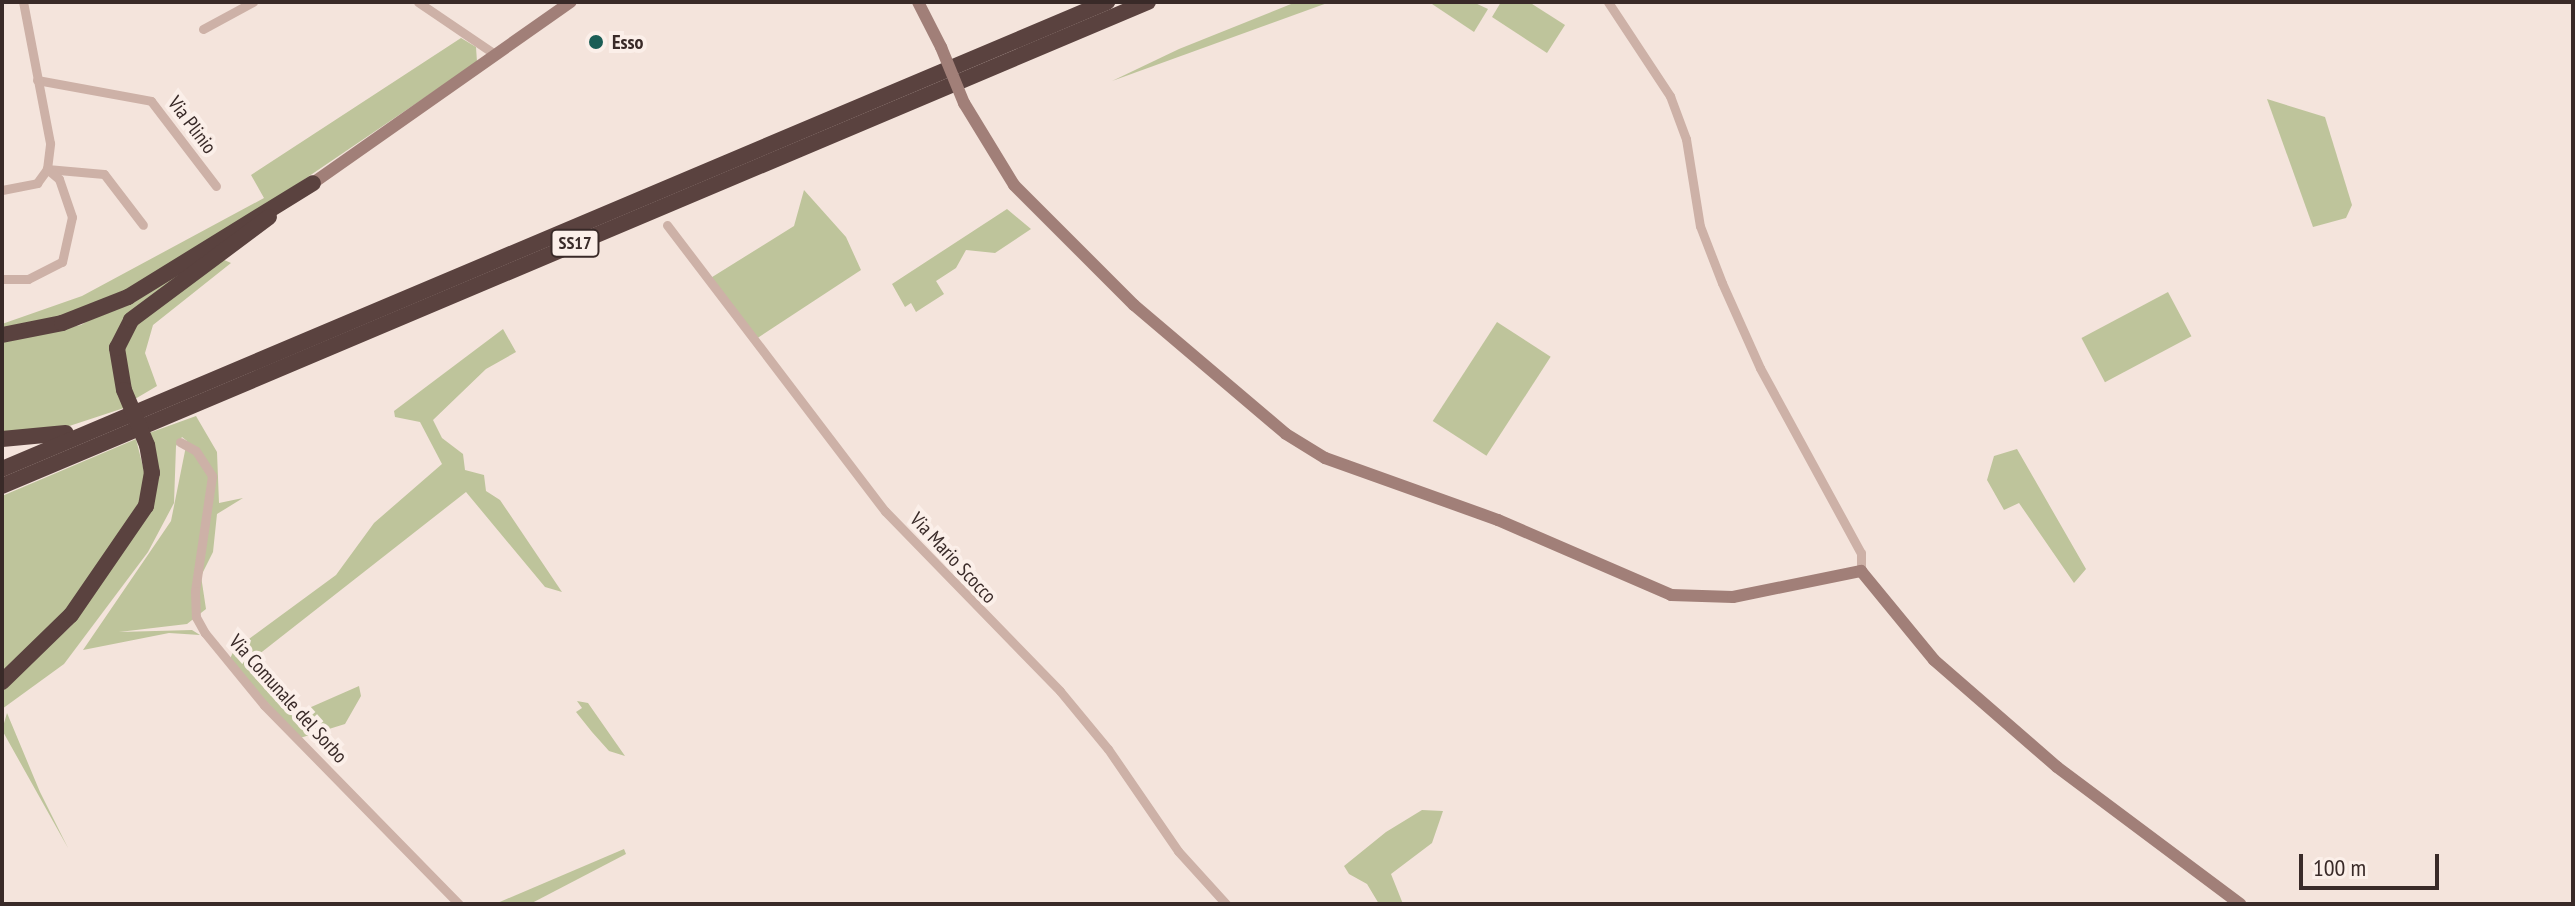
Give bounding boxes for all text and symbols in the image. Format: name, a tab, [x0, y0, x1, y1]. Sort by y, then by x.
place label: Esso	[612, 30, 643, 54]
marker: Esso	[587, 33, 605, 51]
street label: Via Plinio	[163, 92, 221, 158]
road number: SS17	[549, 229, 601, 257]
street label: Via Mario Scocco	[905, 508, 1001, 608]
street label: Via Comunale del Sorbo	[224, 630, 352, 768]
scale bar	[2303, 838, 2443, 888]
text: 100 m	[2313, 852, 2366, 883]

